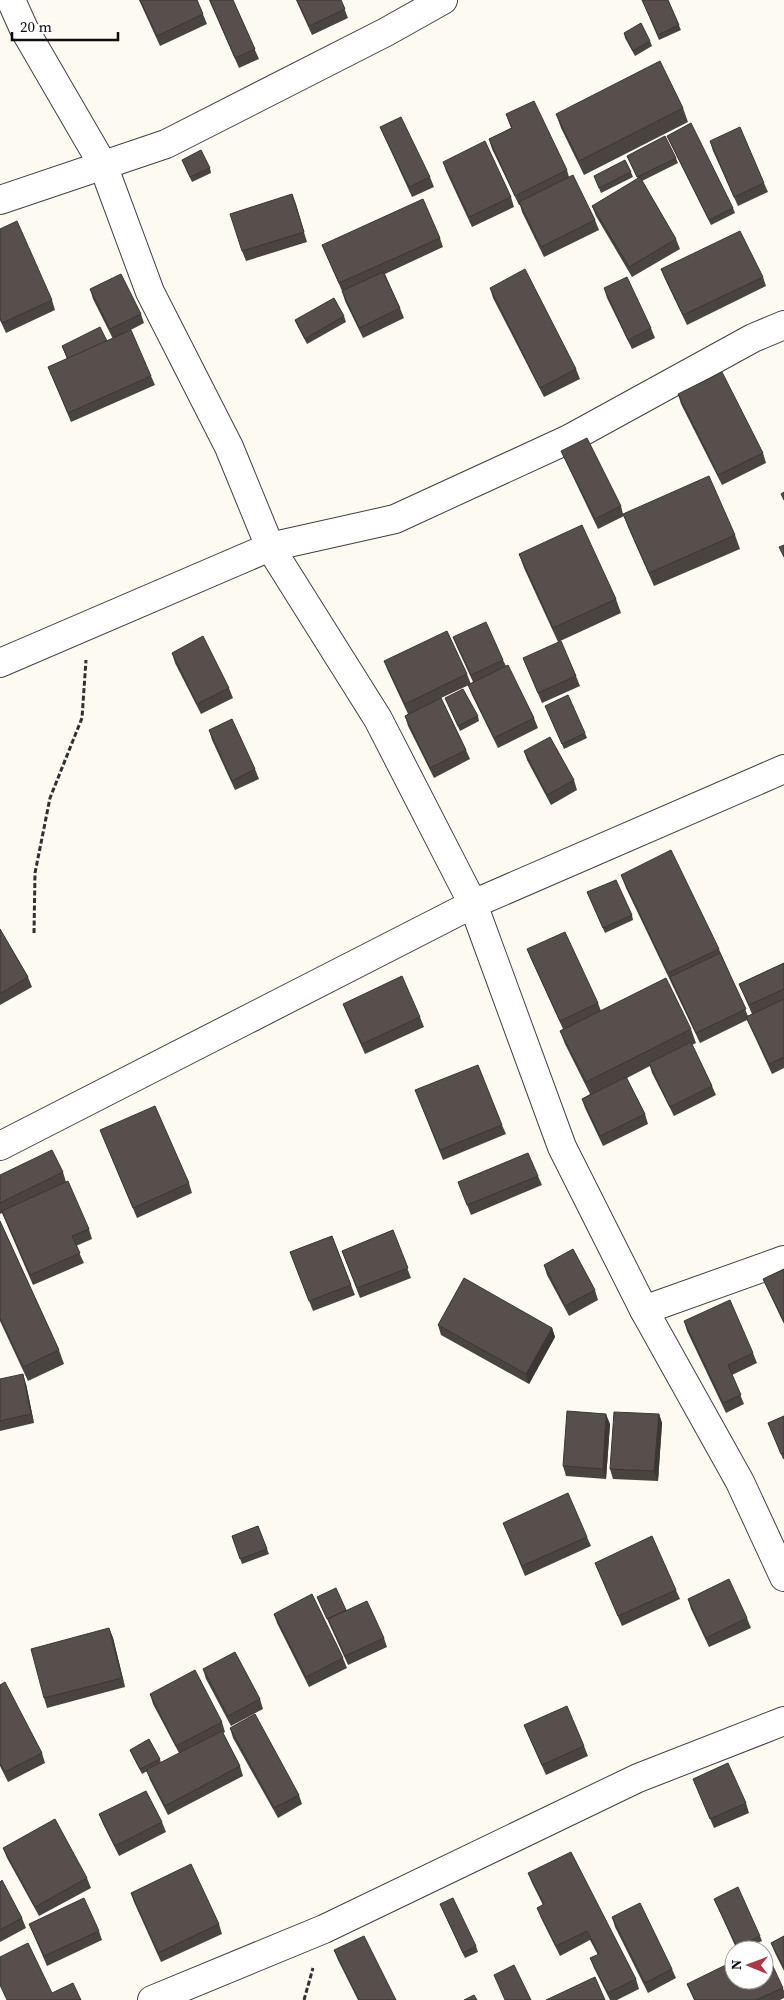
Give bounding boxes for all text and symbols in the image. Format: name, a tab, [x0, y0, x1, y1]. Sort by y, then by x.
scale bar	[12, 10, 119, 42]
text: 20 m	[20, 16, 52, 37]
north arrow	[724, 1940, 774, 1990]
text: N	[726, 1959, 746, 1970]

